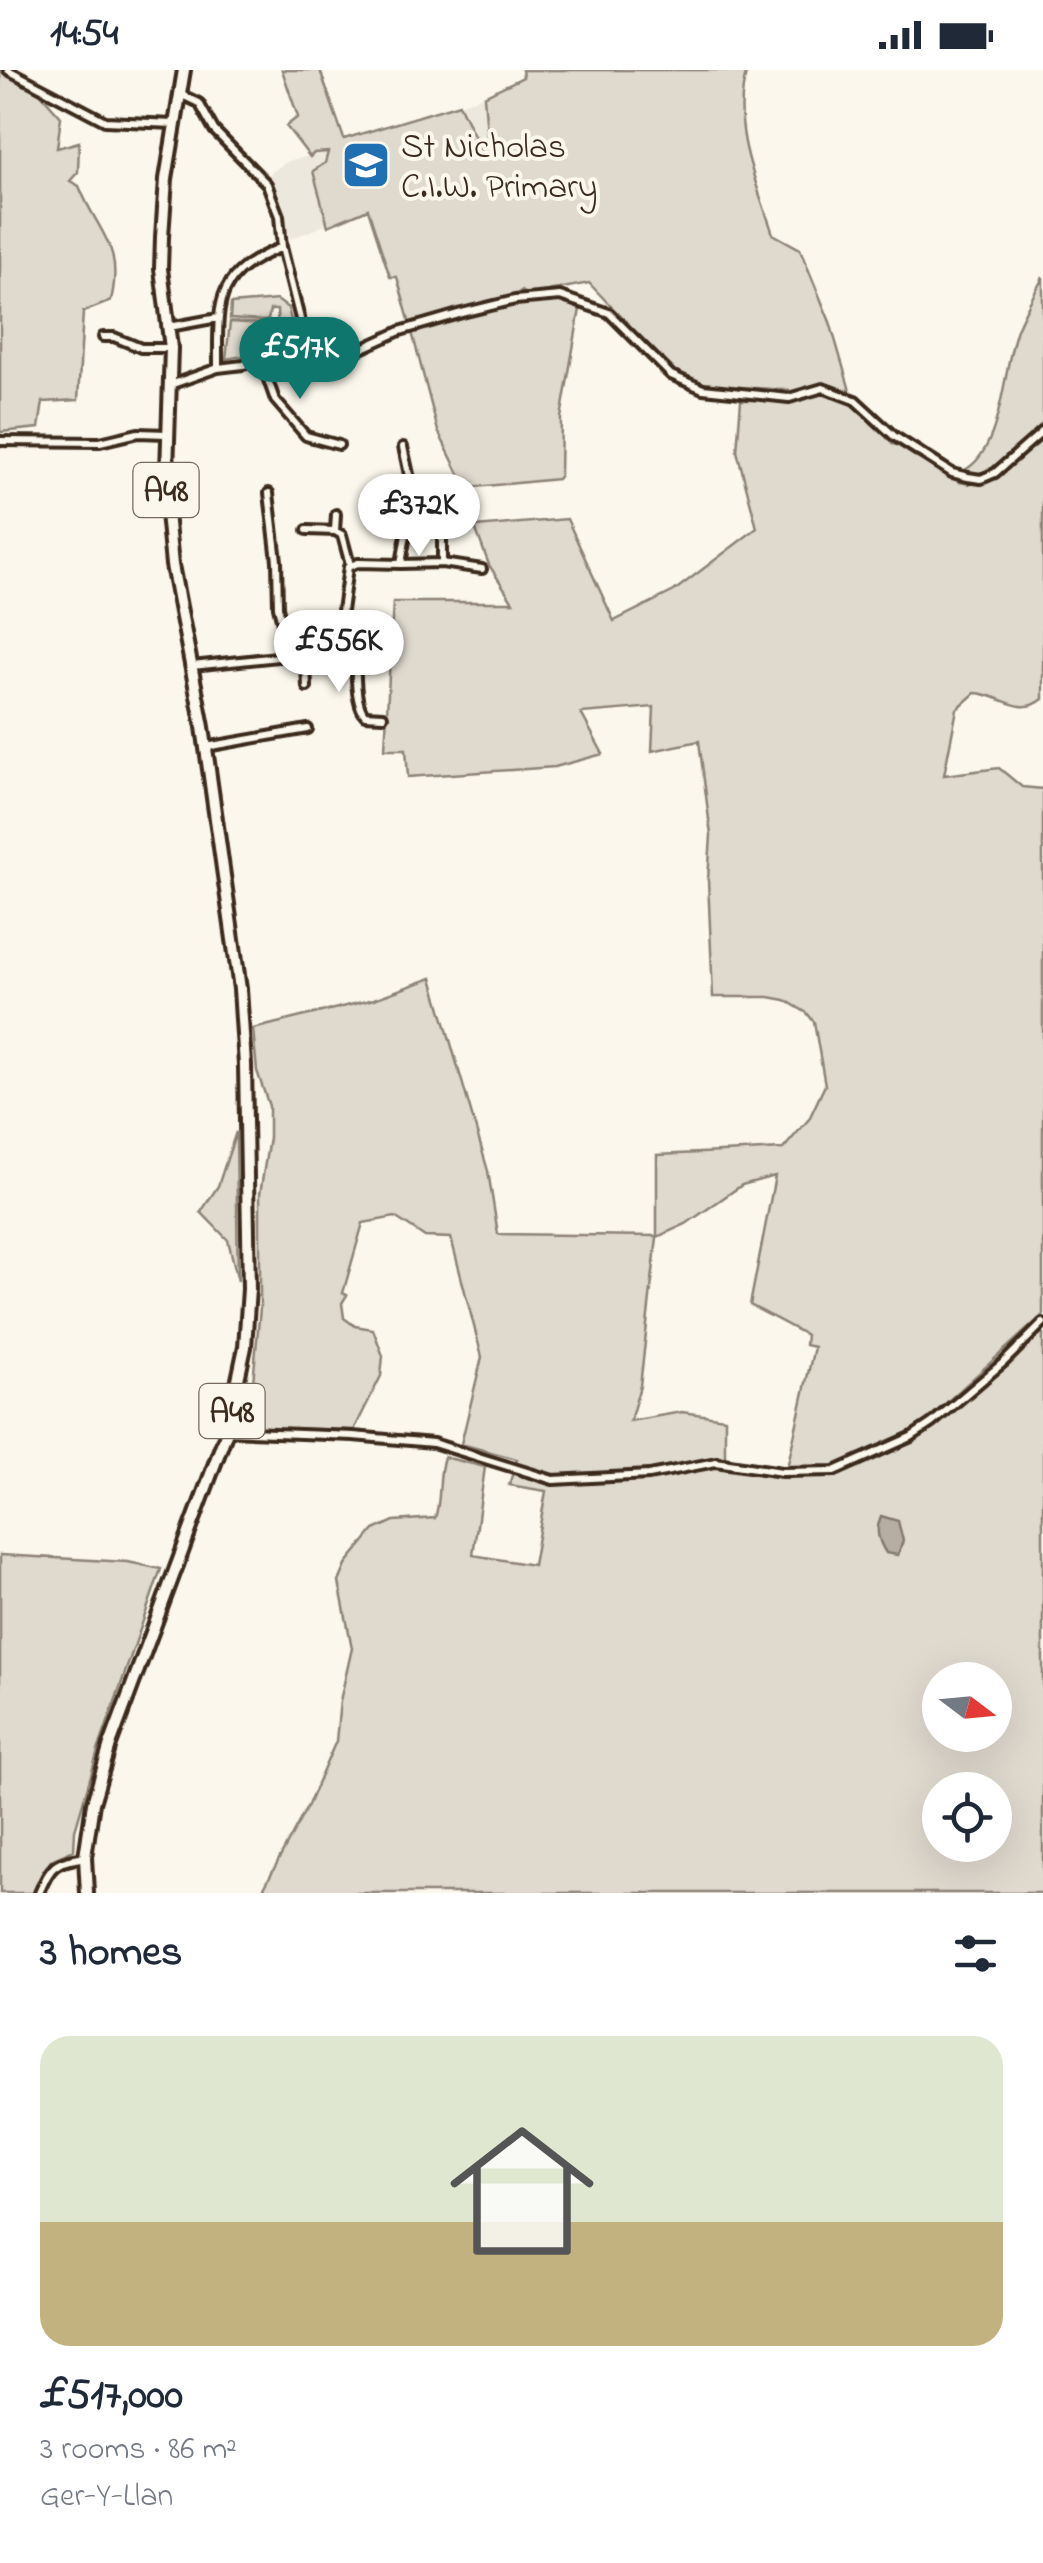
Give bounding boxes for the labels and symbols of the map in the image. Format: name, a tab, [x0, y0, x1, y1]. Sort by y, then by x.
place label: St Nicholas C.I.W. Primary	[401, 123, 597, 214]
school or university icon: St Nicholas C.I.W. Primary	[340, 139, 392, 191]
pin: £517K	[230, 317, 370, 402]
road number: A48	[134, 463, 198, 517]
pin: £372K	[349, 474, 489, 559]
pin: £556K	[269, 610, 409, 695]
road number: A48	[200, 1384, 264, 1438]
north arrow	[922, 1662, 1012, 1752]

